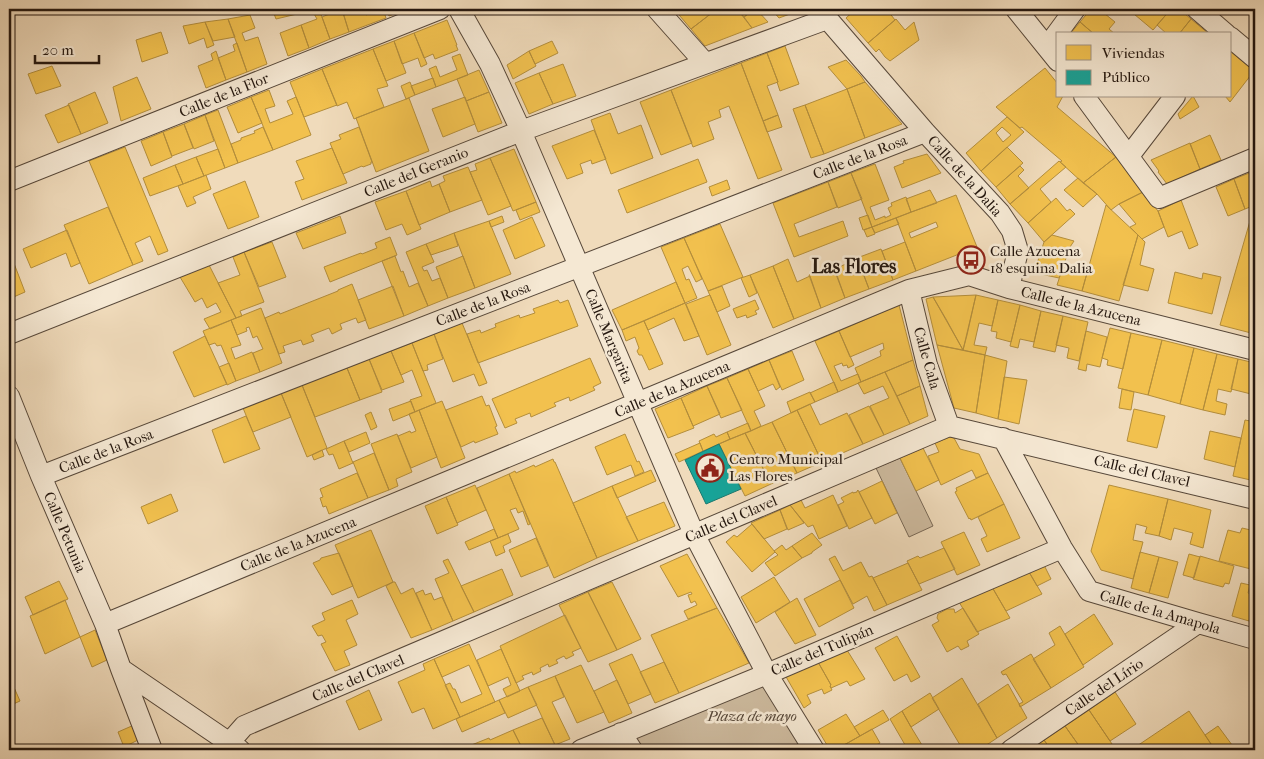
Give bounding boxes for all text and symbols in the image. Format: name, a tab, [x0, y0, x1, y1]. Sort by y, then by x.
scale bar	[35, 32, 99, 64]
legend	[1056, 32, 1232, 98]
text: 20 m	[42, 41, 74, 59]
text: Viviendas	[1101, 44, 1165, 62]
text: Público	[1102, 68, 1150, 86]
street label: Calle de la Flor	[177, 69, 272, 121]
street label: Calle de la Rosa	[810, 130, 911, 183]
street label: Calle de la Dalia	[924, 132, 1007, 221]
street label: Calle del Geranio	[361, 143, 471, 201]
place label: Calle Azucena 18 esquina Dalia	[990, 242, 1094, 277]
bus stop icon: Calle Azucena 18 esquina Dalia	[956, 245, 986, 275]
district label: Las Flores	[812, 255, 897, 278]
street label: Calle de la Rosa	[433, 277, 534, 330]
street label: Calle de la Azucena	[1019, 282, 1144, 330]
street label: Calle Margarita	[581, 286, 637, 387]
street label: Calle Cala	[910, 325, 945, 392]
street label: Calle de la Azucena	[612, 356, 733, 421]
street label: Calle de la Rosa	[56, 424, 157, 477]
place label: Centro Municipal Las Flores	[729, 450, 843, 485]
street label: Calle del Clavel	[1092, 451, 1192, 491]
public building icon: Centro Municipal Las Flores	[695, 453, 725, 483]
street label: Calle Petunia	[40, 489, 90, 576]
street label: Calle del Clavel	[682, 491, 780, 547]
street label: Calle de la Azucena	[237, 512, 360, 575]
street label: Calle de la Amapola	[1098, 586, 1223, 638]
street label: Calle del Tulipán	[768, 620, 876, 680]
street label: Calle del Clavel	[309, 650, 407, 706]
street label: Calle del Lírio	[1061, 654, 1147, 720]
park label: Plaza de mayo	[706, 707, 797, 725]

